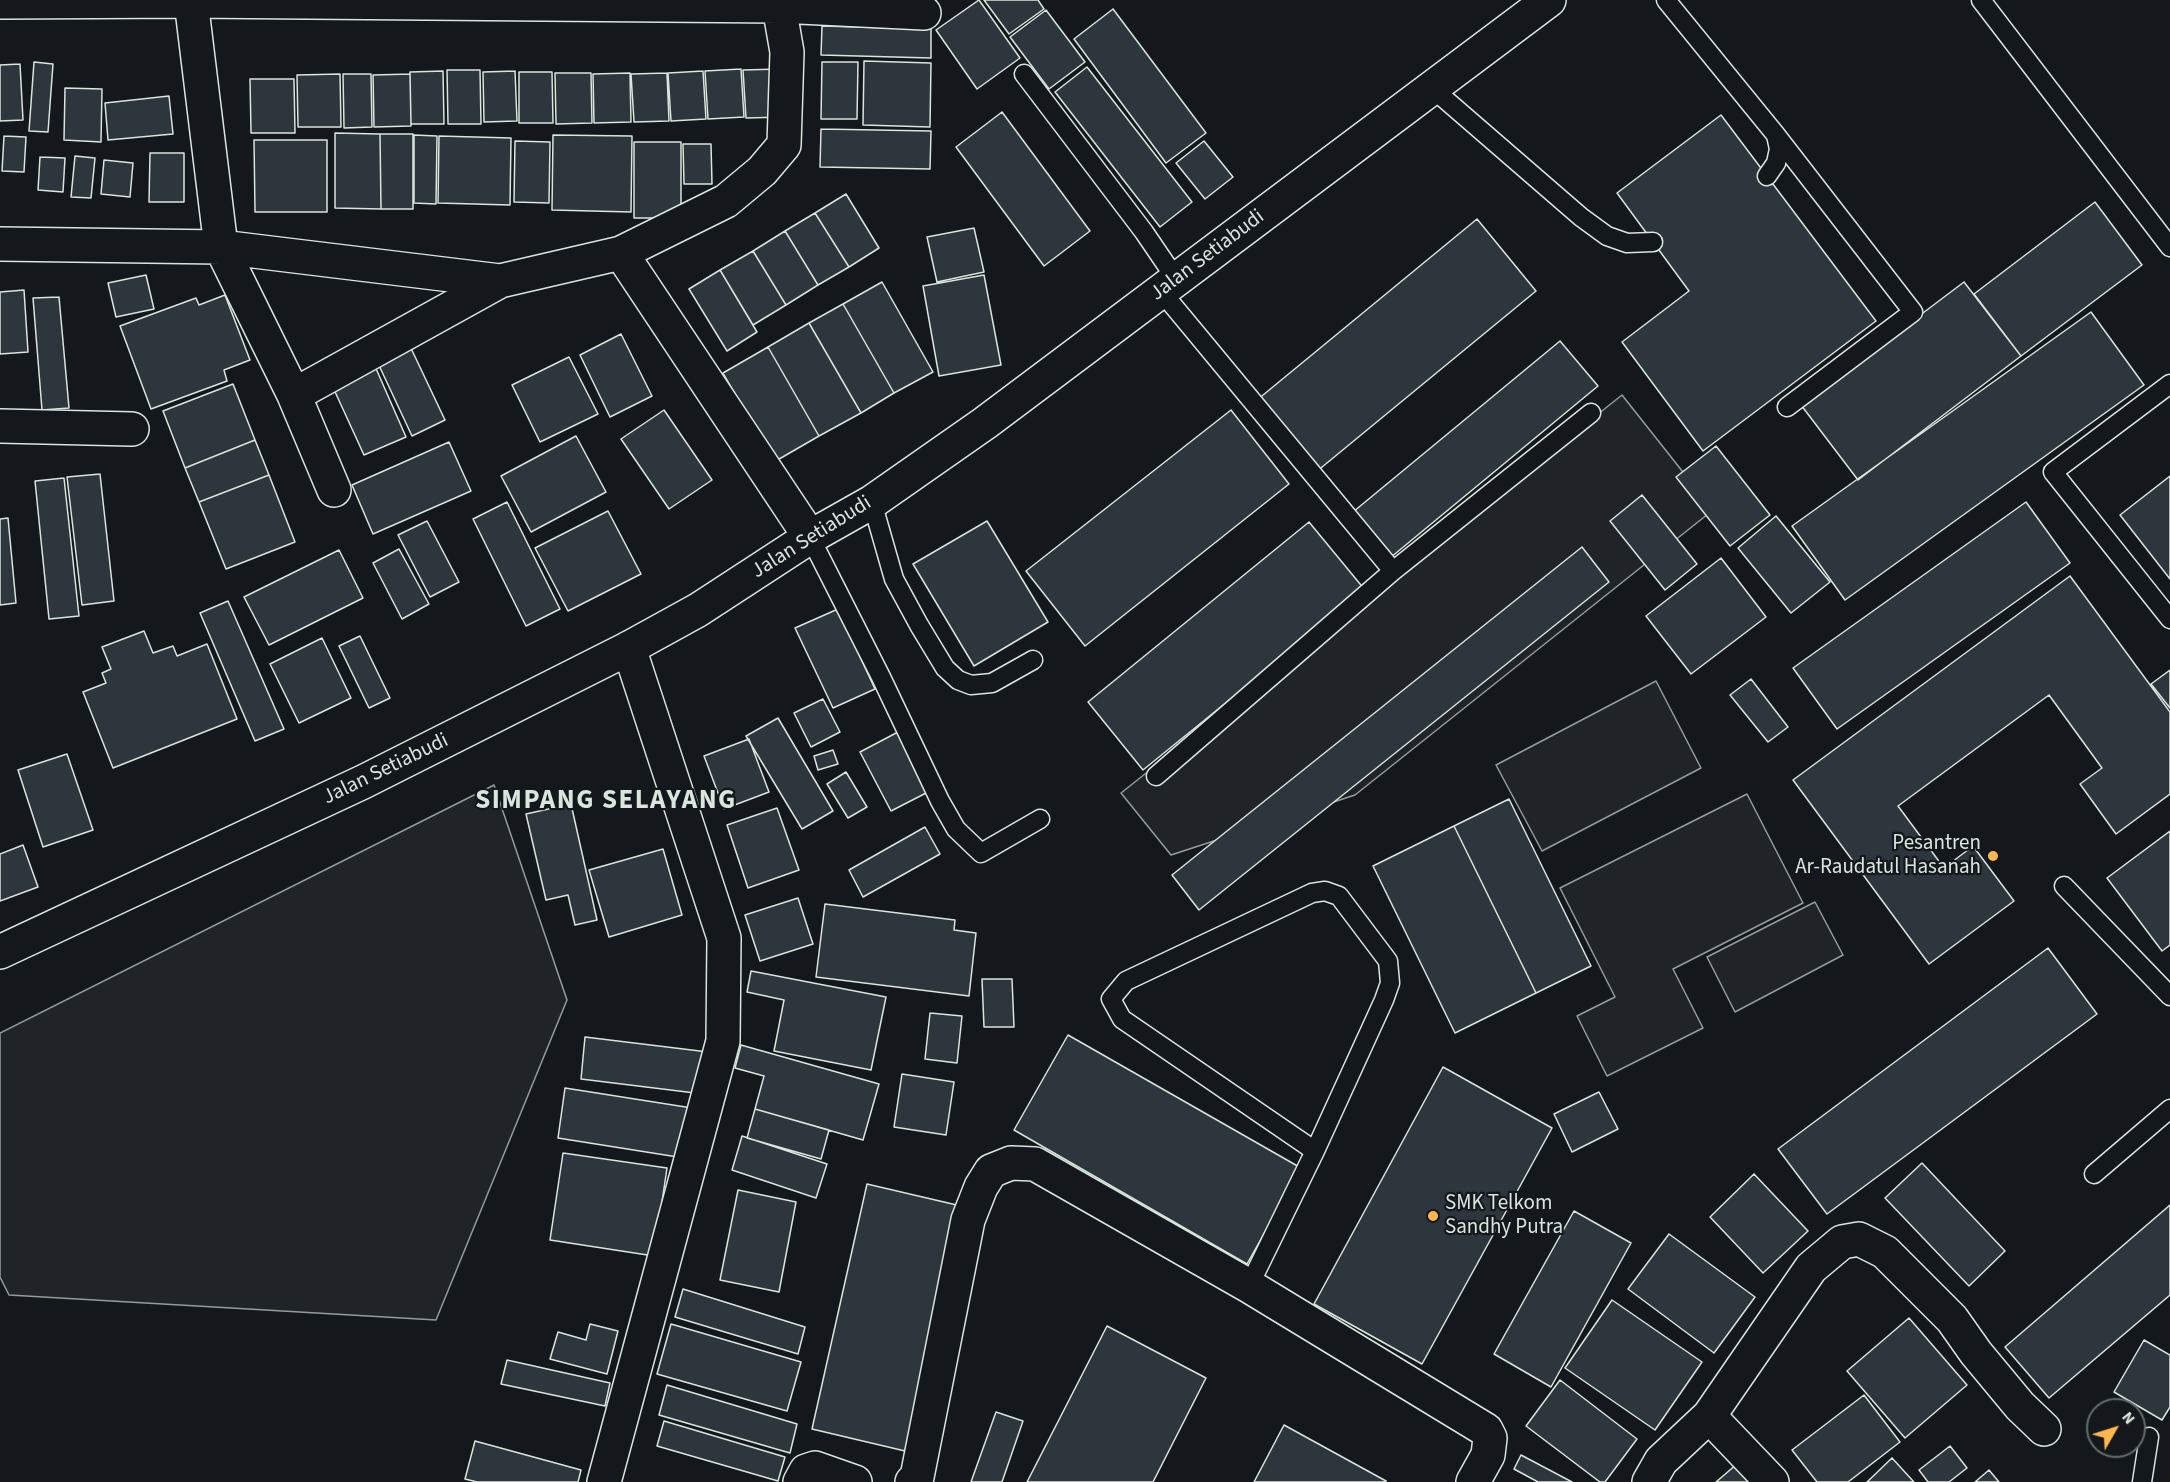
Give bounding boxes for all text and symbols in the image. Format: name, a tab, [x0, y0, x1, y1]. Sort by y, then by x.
street label: Jalan Setiabudi	[1146, 205, 1270, 307]
street label: Jalan Setiabudi	[747, 491, 877, 585]
street label: Jalan Setiabudi	[319, 729, 453, 811]
district label: SIMPANG SELAYANG	[475, 786, 737, 818]
place label: Pesantren Ar-Raudatul Hasanah	[1795, 831, 1981, 881]
marker: Pesantren Ar-Raudatul Hasanah	[1986, 849, 2000, 863]
place label: SMK Telkom Sandhy Putra	[1445, 1191, 1563, 1241]
marker: SMK Telkom Sandhy Putra	[1426, 1209, 1440, 1223]
north arrow	[2086, 1398, 2146, 1458]
text: N	[2117, 1407, 2140, 1429]

